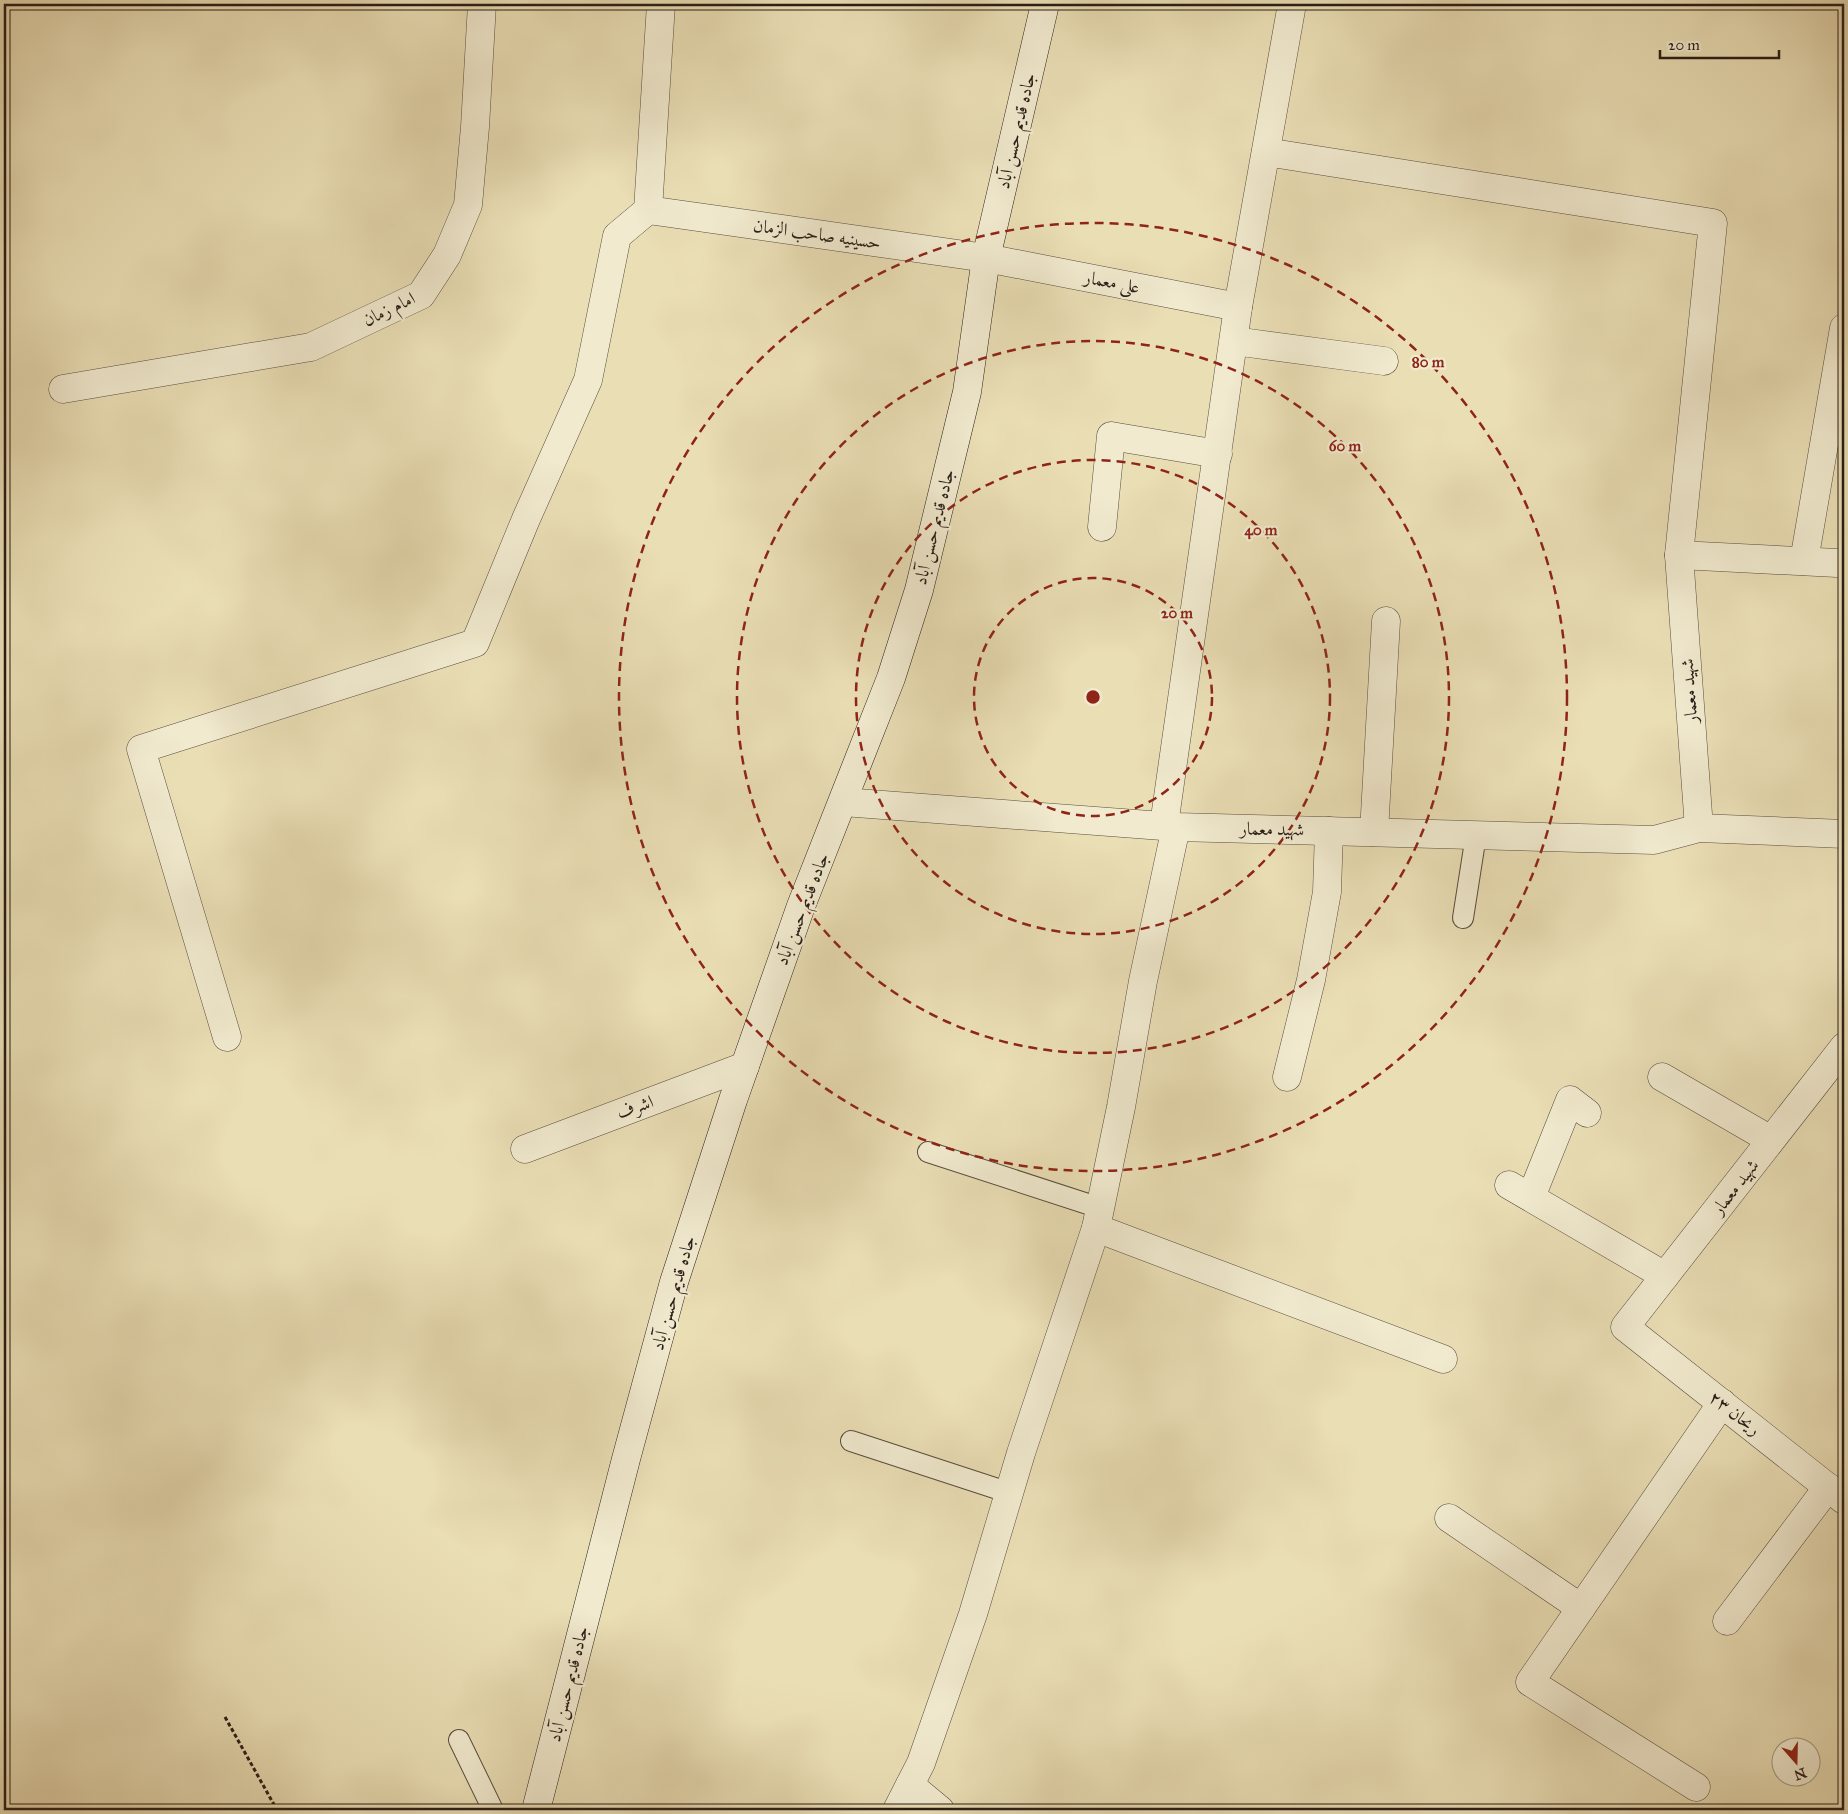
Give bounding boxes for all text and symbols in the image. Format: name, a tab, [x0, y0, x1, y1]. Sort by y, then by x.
scale bar	[1660, 28, 1779, 60]
text: 20 m	[1668, 36, 1700, 54]
street label: جاده قدیم حسن آباد	[992, 71, 1045, 192]
street label: حسینیه صاحب الزمان	[752, 214, 882, 255]
street label: علی معمار	[1080, 265, 1142, 300]
street label: امام زمان	[359, 287, 421, 336]
text: 80 m	[1412, 353, 1445, 371]
text: 60 m	[1329, 437, 1362, 455]
street label: جاده قدیم حسن آباد	[909, 467, 964, 588]
text: 40 m	[1245, 521, 1278, 540]
text: 20 m	[1161, 604, 1193, 622]
street label: شهید معمار	[1676, 658, 1703, 726]
centre of rings	[1084, 688, 1102, 706]
street label: شهید معمار	[1238, 817, 1304, 842]
street label: جاده قدیم حسن آباد	[770, 850, 838, 970]
street label: اشرف	[614, 1090, 657, 1125]
street label: شهید معمار	[1705, 1155, 1764, 1221]
street label: جاده قدیم حسن آباد	[646, 1233, 705, 1354]
street label: ریحان ۲۳	[1705, 1386, 1765, 1440]
street label: جاده قدیم حسن آباد	[543, 1624, 598, 1745]
north arrow	[1770, 1736, 1820, 1786]
text: N	[1792, 1764, 1809, 1784]

